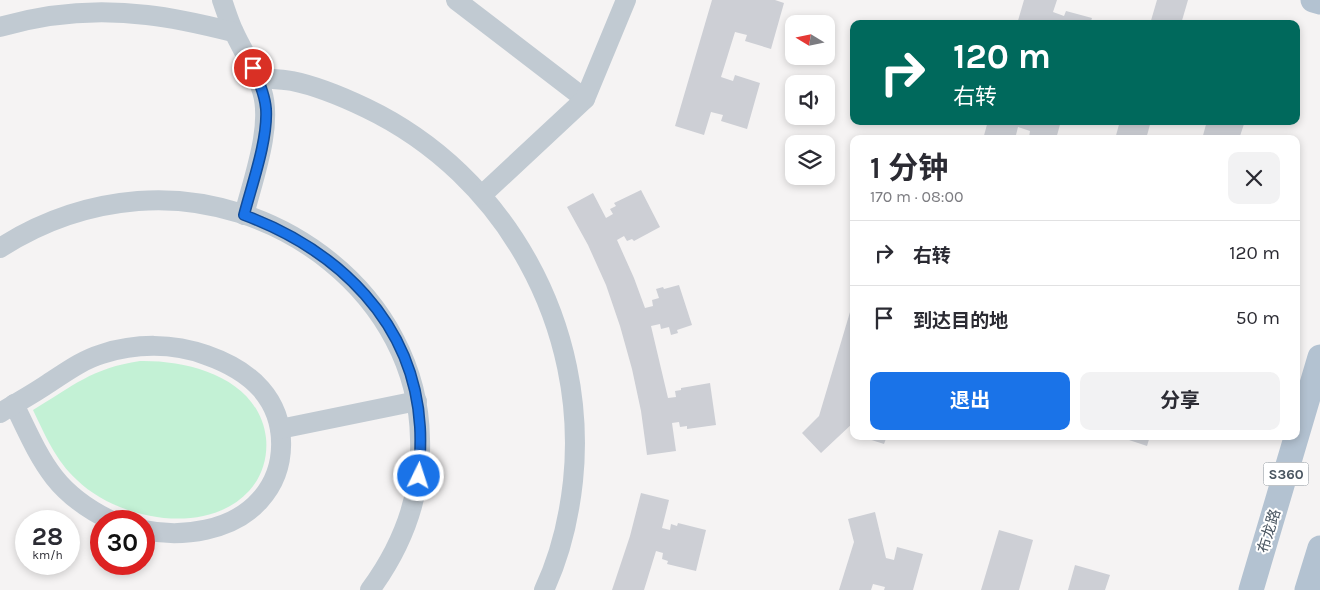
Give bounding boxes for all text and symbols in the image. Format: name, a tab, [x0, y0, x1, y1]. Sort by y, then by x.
north arrow	[785, 15, 835, 65]
map controls	[785, 15, 835, 185]
text: 120 m	[953, 36, 1051, 77]
icon: right	[870, 40, 935, 105]
pin	[232, 47, 274, 89]
icon: arrive	[239, 54, 267, 82]
button: sound	[785, 75, 835, 125]
text: 右转	[953, 84, 997, 110]
button: layers	[785, 135, 835, 185]
text: 1 分钟	[870, 150, 948, 186]
button: close	[1228, 152, 1280, 204]
text: 170 m · 08:00	[870, 187, 964, 206]
icon: right	[870, 239, 898, 267]
text: 120 m	[1229, 242, 1280, 264]
text: 右转	[913, 245, 951, 267]
icon: arrive	[870, 304, 898, 332]
text: 50 m	[1236, 307, 1280, 329]
text: 到达目的地	[913, 310, 1008, 332]
button: 退出	[870, 372, 1070, 430]
button: 分享	[1080, 372, 1280, 430]
position arrow	[392, 449, 444, 501]
road number: S360	[1264, 462, 1308, 486]
street label: 布龙路	[1254, 507, 1284, 555]
speed limit sign: 30	[90, 510, 155, 575]
text: 28	[32, 522, 63, 551]
text: km/h	[32, 548, 63, 562]

